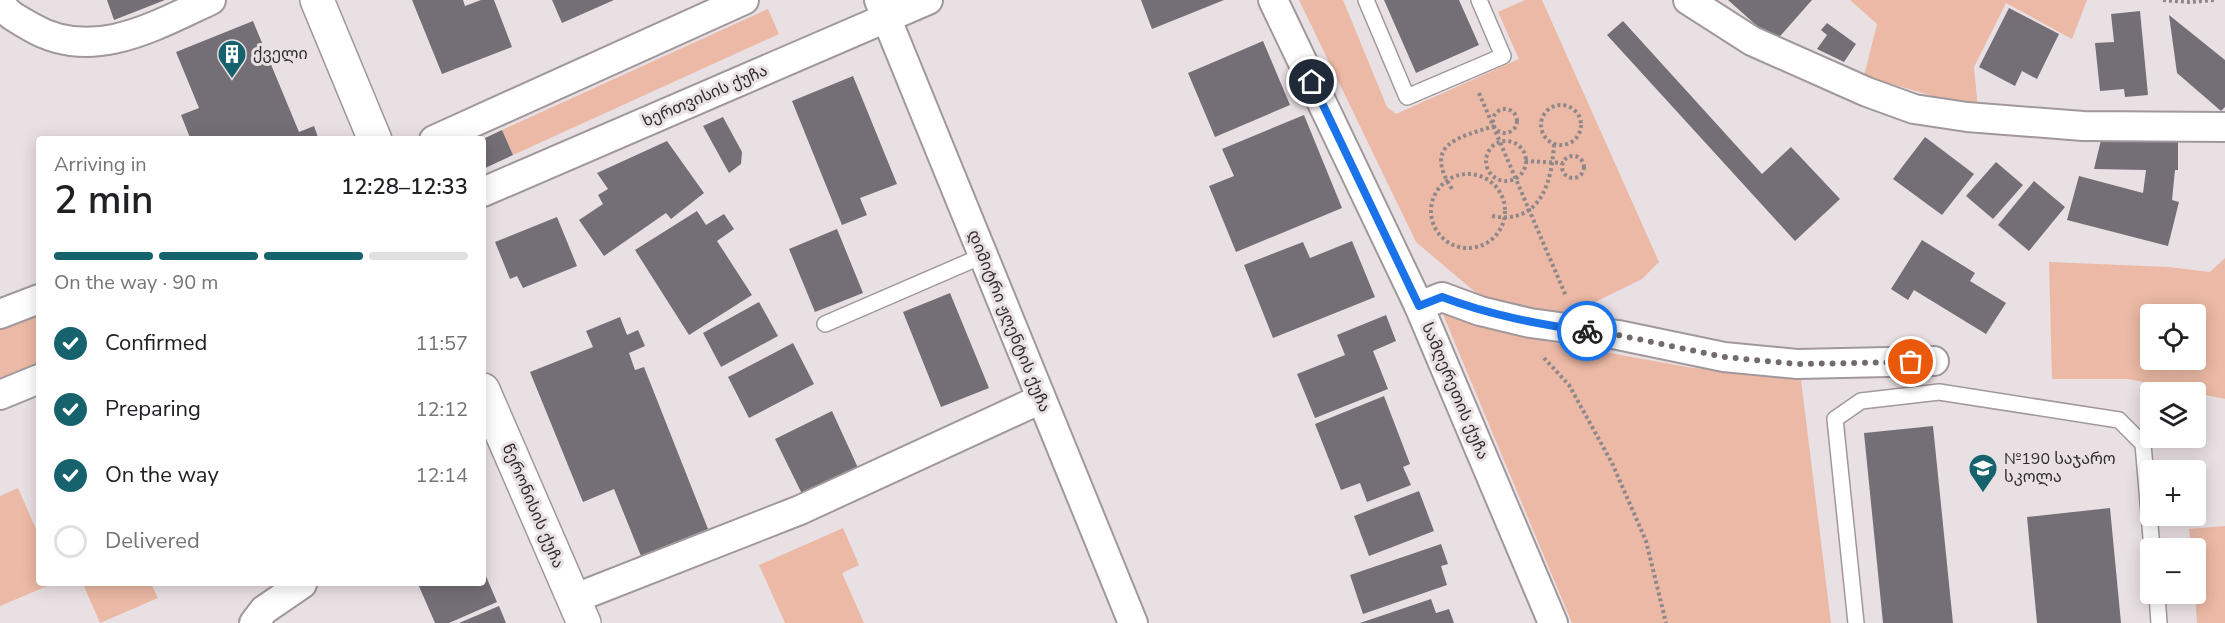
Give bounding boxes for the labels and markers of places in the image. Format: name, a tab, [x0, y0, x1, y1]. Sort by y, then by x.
building icon: ქველი	[216, 38, 248, 80]
place label: ქველი	[253, 43, 308, 65]
pin	[1286, 56, 1337, 107]
pin	[1885, 336, 1936, 387]
place label: №190 საჯარო სკოლა	[2004, 448, 2116, 488]
school or university icon: №190 საჯარო სკოლა	[1967, 452, 1999, 494]

